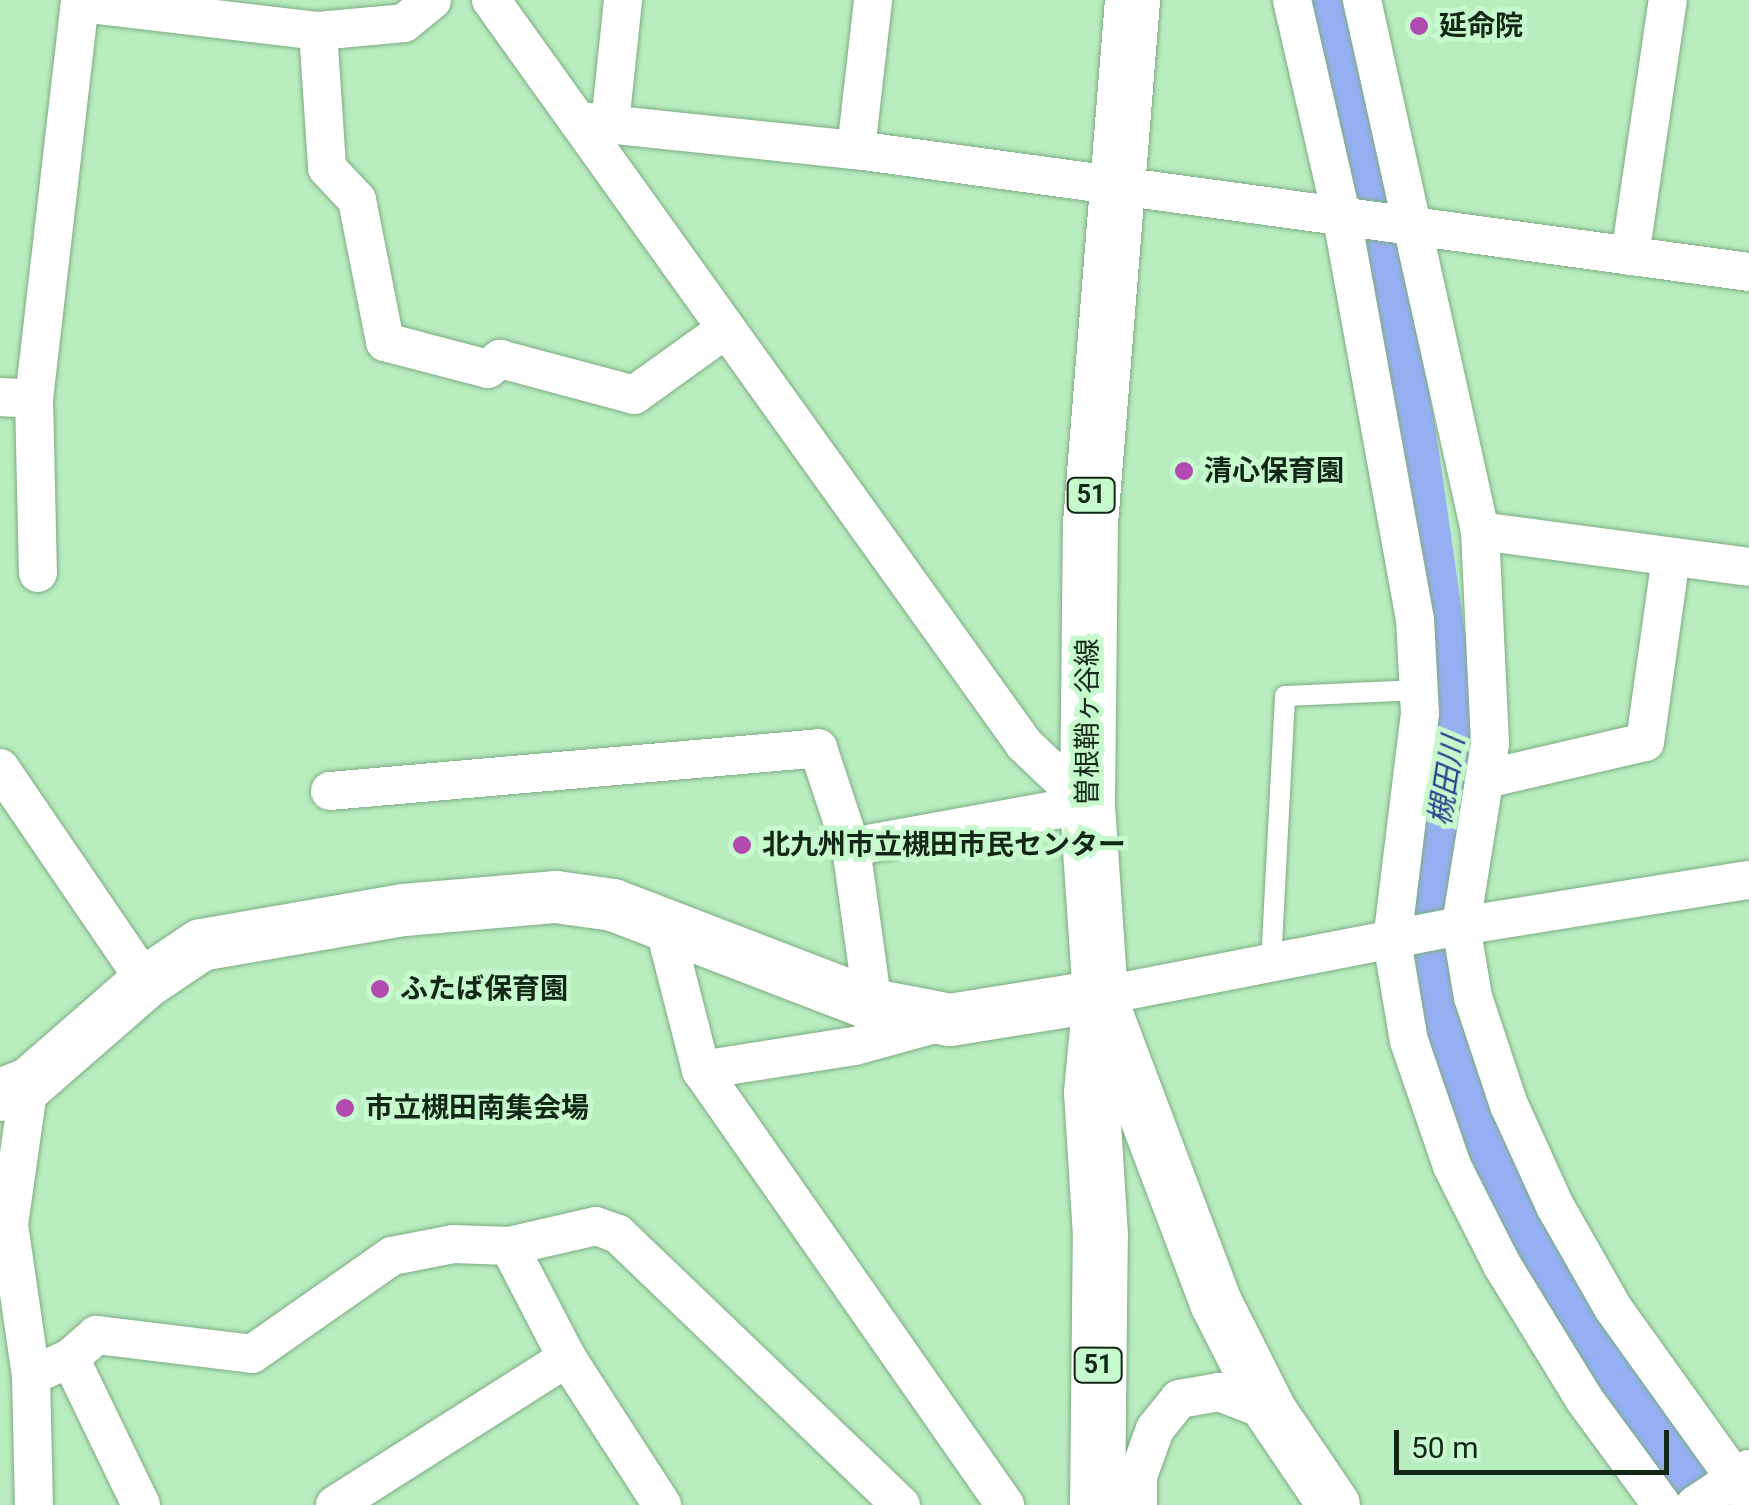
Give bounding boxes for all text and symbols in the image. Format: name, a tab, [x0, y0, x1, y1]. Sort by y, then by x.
place label: 延命院	[1439, 9, 1523, 43]
marker: 延命院	[1408, 15, 1430, 37]
place label: 清心保育園	[1204, 454, 1344, 488]
marker: 清心保育園	[1173, 460, 1195, 482]
road number: 51	[1066, 475, 1116, 515]
street label: 曽根鞘ヶ谷線	[1071, 638, 1105, 806]
water label: 槻田川	[1422, 734, 1472, 828]
place label: 北九州市立槻田市民センター	[762, 828, 1126, 862]
marker: 北九州市立槻田市民センター	[731, 834, 753, 856]
place label: ふたば保育園	[400, 972, 568, 1006]
marker: ふたば保育園	[369, 978, 391, 1000]
place label: 市立槻田南集会場	[365, 1091, 589, 1125]
marker: 市立槻田南集会場	[334, 1097, 356, 1119]
road number: 51	[1073, 1345, 1123, 1385]
scale bar	[1399, 1410, 1674, 1472]
text: 50 m	[1411, 1430, 1478, 1465]

